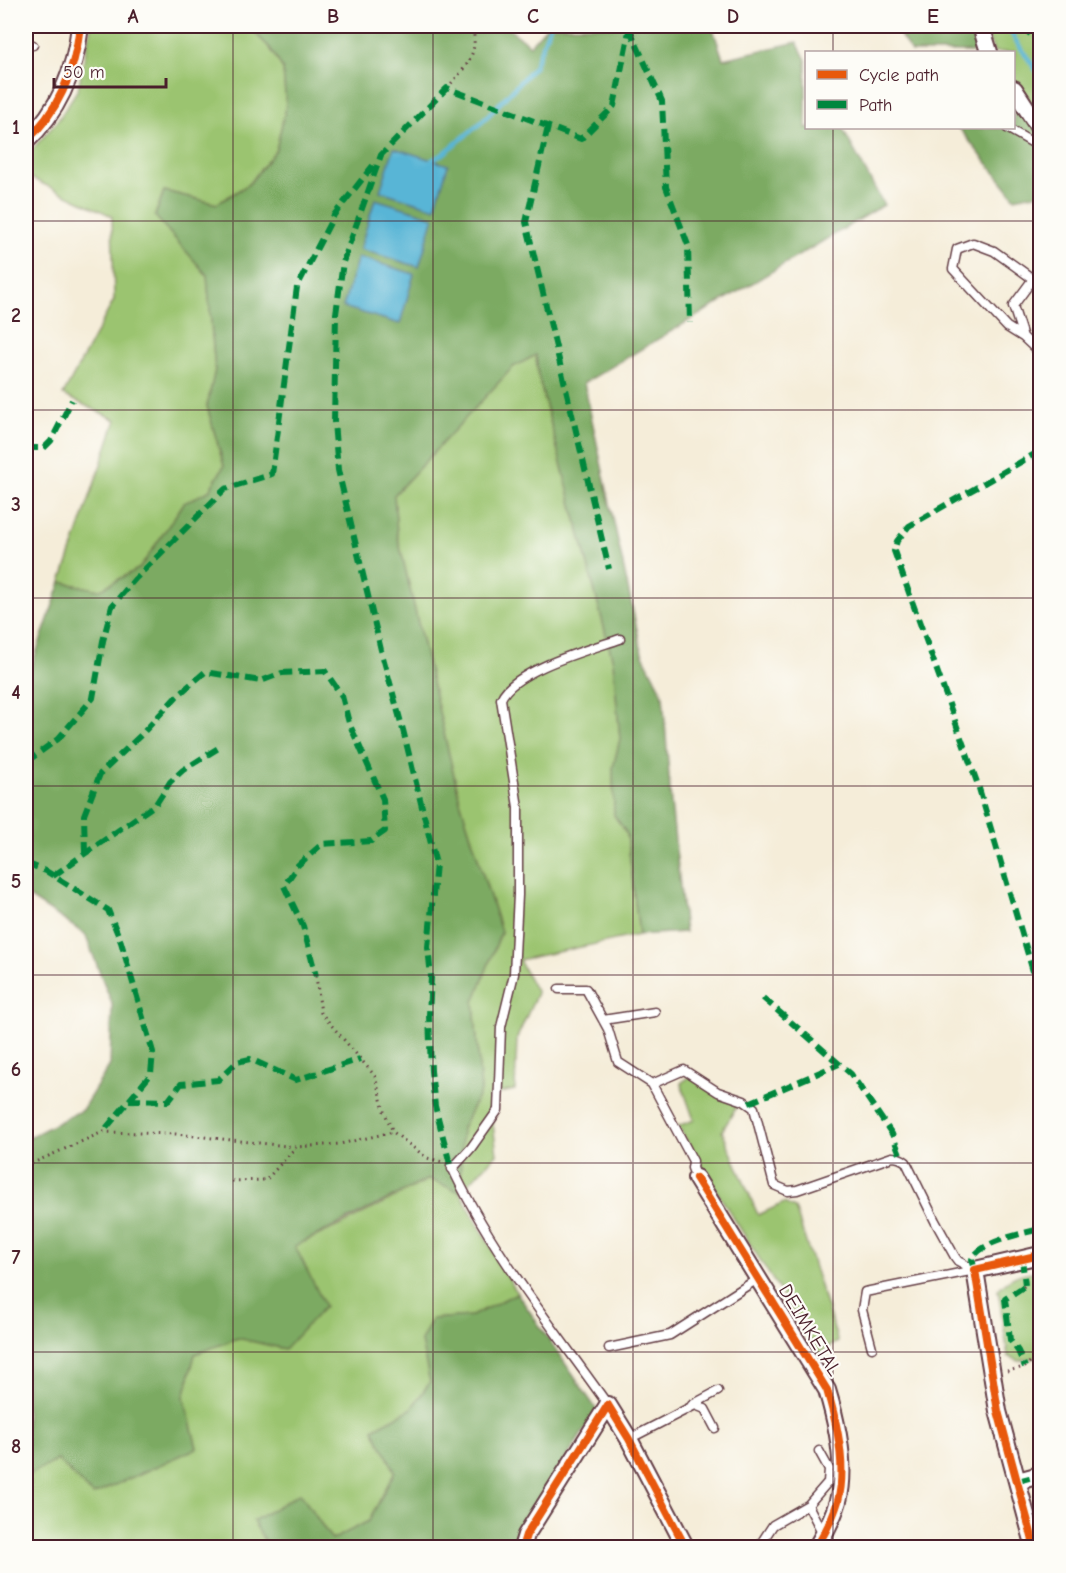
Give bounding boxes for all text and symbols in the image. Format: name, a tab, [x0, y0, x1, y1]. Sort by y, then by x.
text: A	[127, 5, 139, 28]
text: B	[327, 5, 339, 28]
text: C	[527, 5, 539, 28]
text: D	[727, 5, 739, 28]
text: E	[927, 5, 939, 28]
scale bar	[54, 51, 166, 89]
legend	[805, 51, 1015, 129]
text: 50 m	[63, 62, 105, 83]
text: Cycle path	[859, 65, 939, 86]
text: Path	[859, 95, 892, 116]
text: 1	[12, 116, 20, 139]
text: 2	[11, 304, 21, 327]
text: 3	[11, 493, 21, 516]
text: 4	[11, 681, 21, 704]
text: 5	[11, 870, 21, 893]
text: 6	[11, 1058, 21, 1081]
text: 7	[12, 1246, 21, 1269]
street label: DEIMKETAL	[774, 1280, 846, 1380]
text: 8	[11, 1435, 21, 1458]

